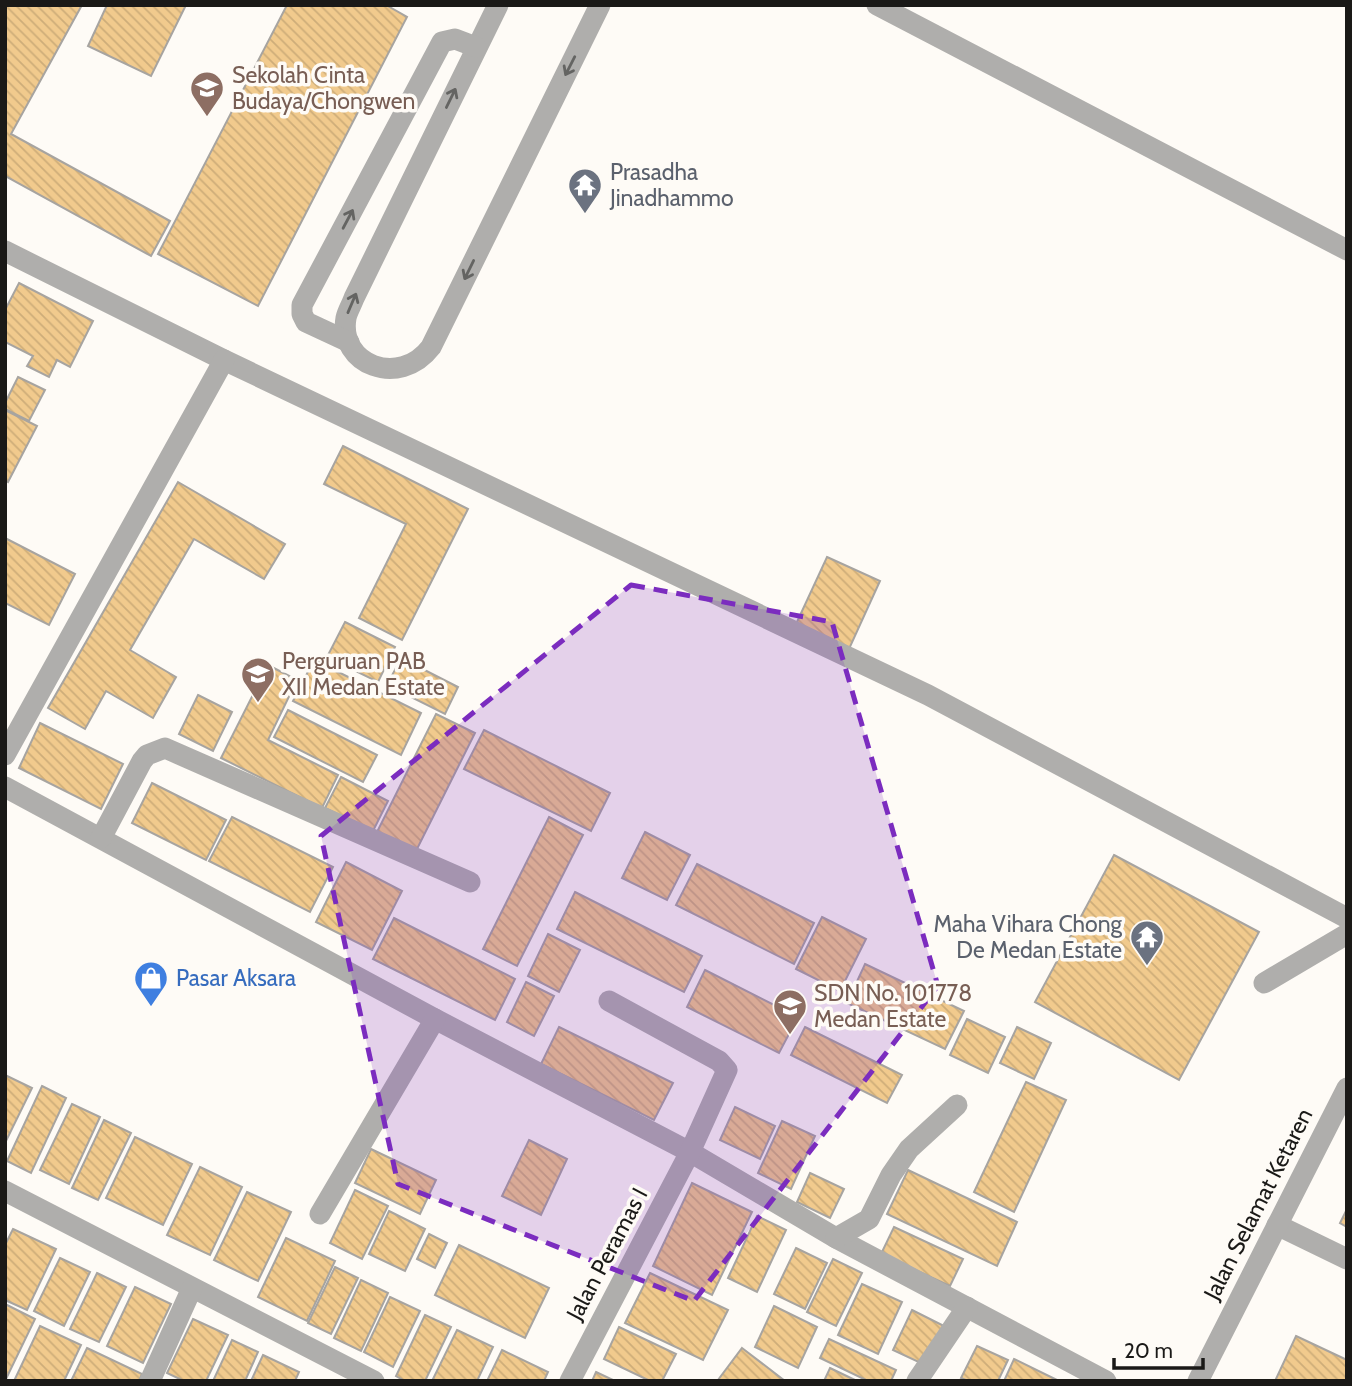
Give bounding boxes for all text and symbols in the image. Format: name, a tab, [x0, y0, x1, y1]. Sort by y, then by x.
one-way arrow	[562, 55, 576, 76]
place label: Sekolah Cinta Budaya/Chongwen	[232, 61, 415, 115]
school or university icon: Sekolah Cinta Budaya/Chongwen	[188, 69, 226, 118]
one-way arrow	[445, 88, 458, 109]
place label: Prasadha Jinadhammo	[609, 158, 734, 212]
temple icon: Prasadha Jinadhammo	[566, 166, 604, 215]
one-way arrow	[342, 209, 355, 230]
one-way arrow	[461, 259, 475, 280]
one-way arrow	[347, 293, 360, 314]
place label: Perguruan PAB XII Medan Estate	[282, 647, 445, 701]
school or university icon: Perguruan PAB XII Medan Estate	[239, 655, 277, 704]
place label: Maha Vihara Chong De Medan Estate	[933, 910, 1123, 964]
temple icon: Maha Vihara Chong De Medan Estate	[1128, 918, 1166, 967]
shop icon: Pasar Aksara	[132, 959, 170, 1008]
place label: Pasar Aksara	[176, 964, 296, 992]
place label: SDN No. 101778 Medan Estate	[814, 979, 972, 1033]
school or university icon: SDN No. 101778 Medan Estate	[771, 987, 809, 1036]
street label: Jalan Selamat Ketaren	[1197, 1104, 1318, 1305]
street label: Jalan Peramas I	[560, 1183, 654, 1326]
scale bar	[1114, 1326, 1203, 1370]
text: 20 m	[1124, 1338, 1173, 1363]

